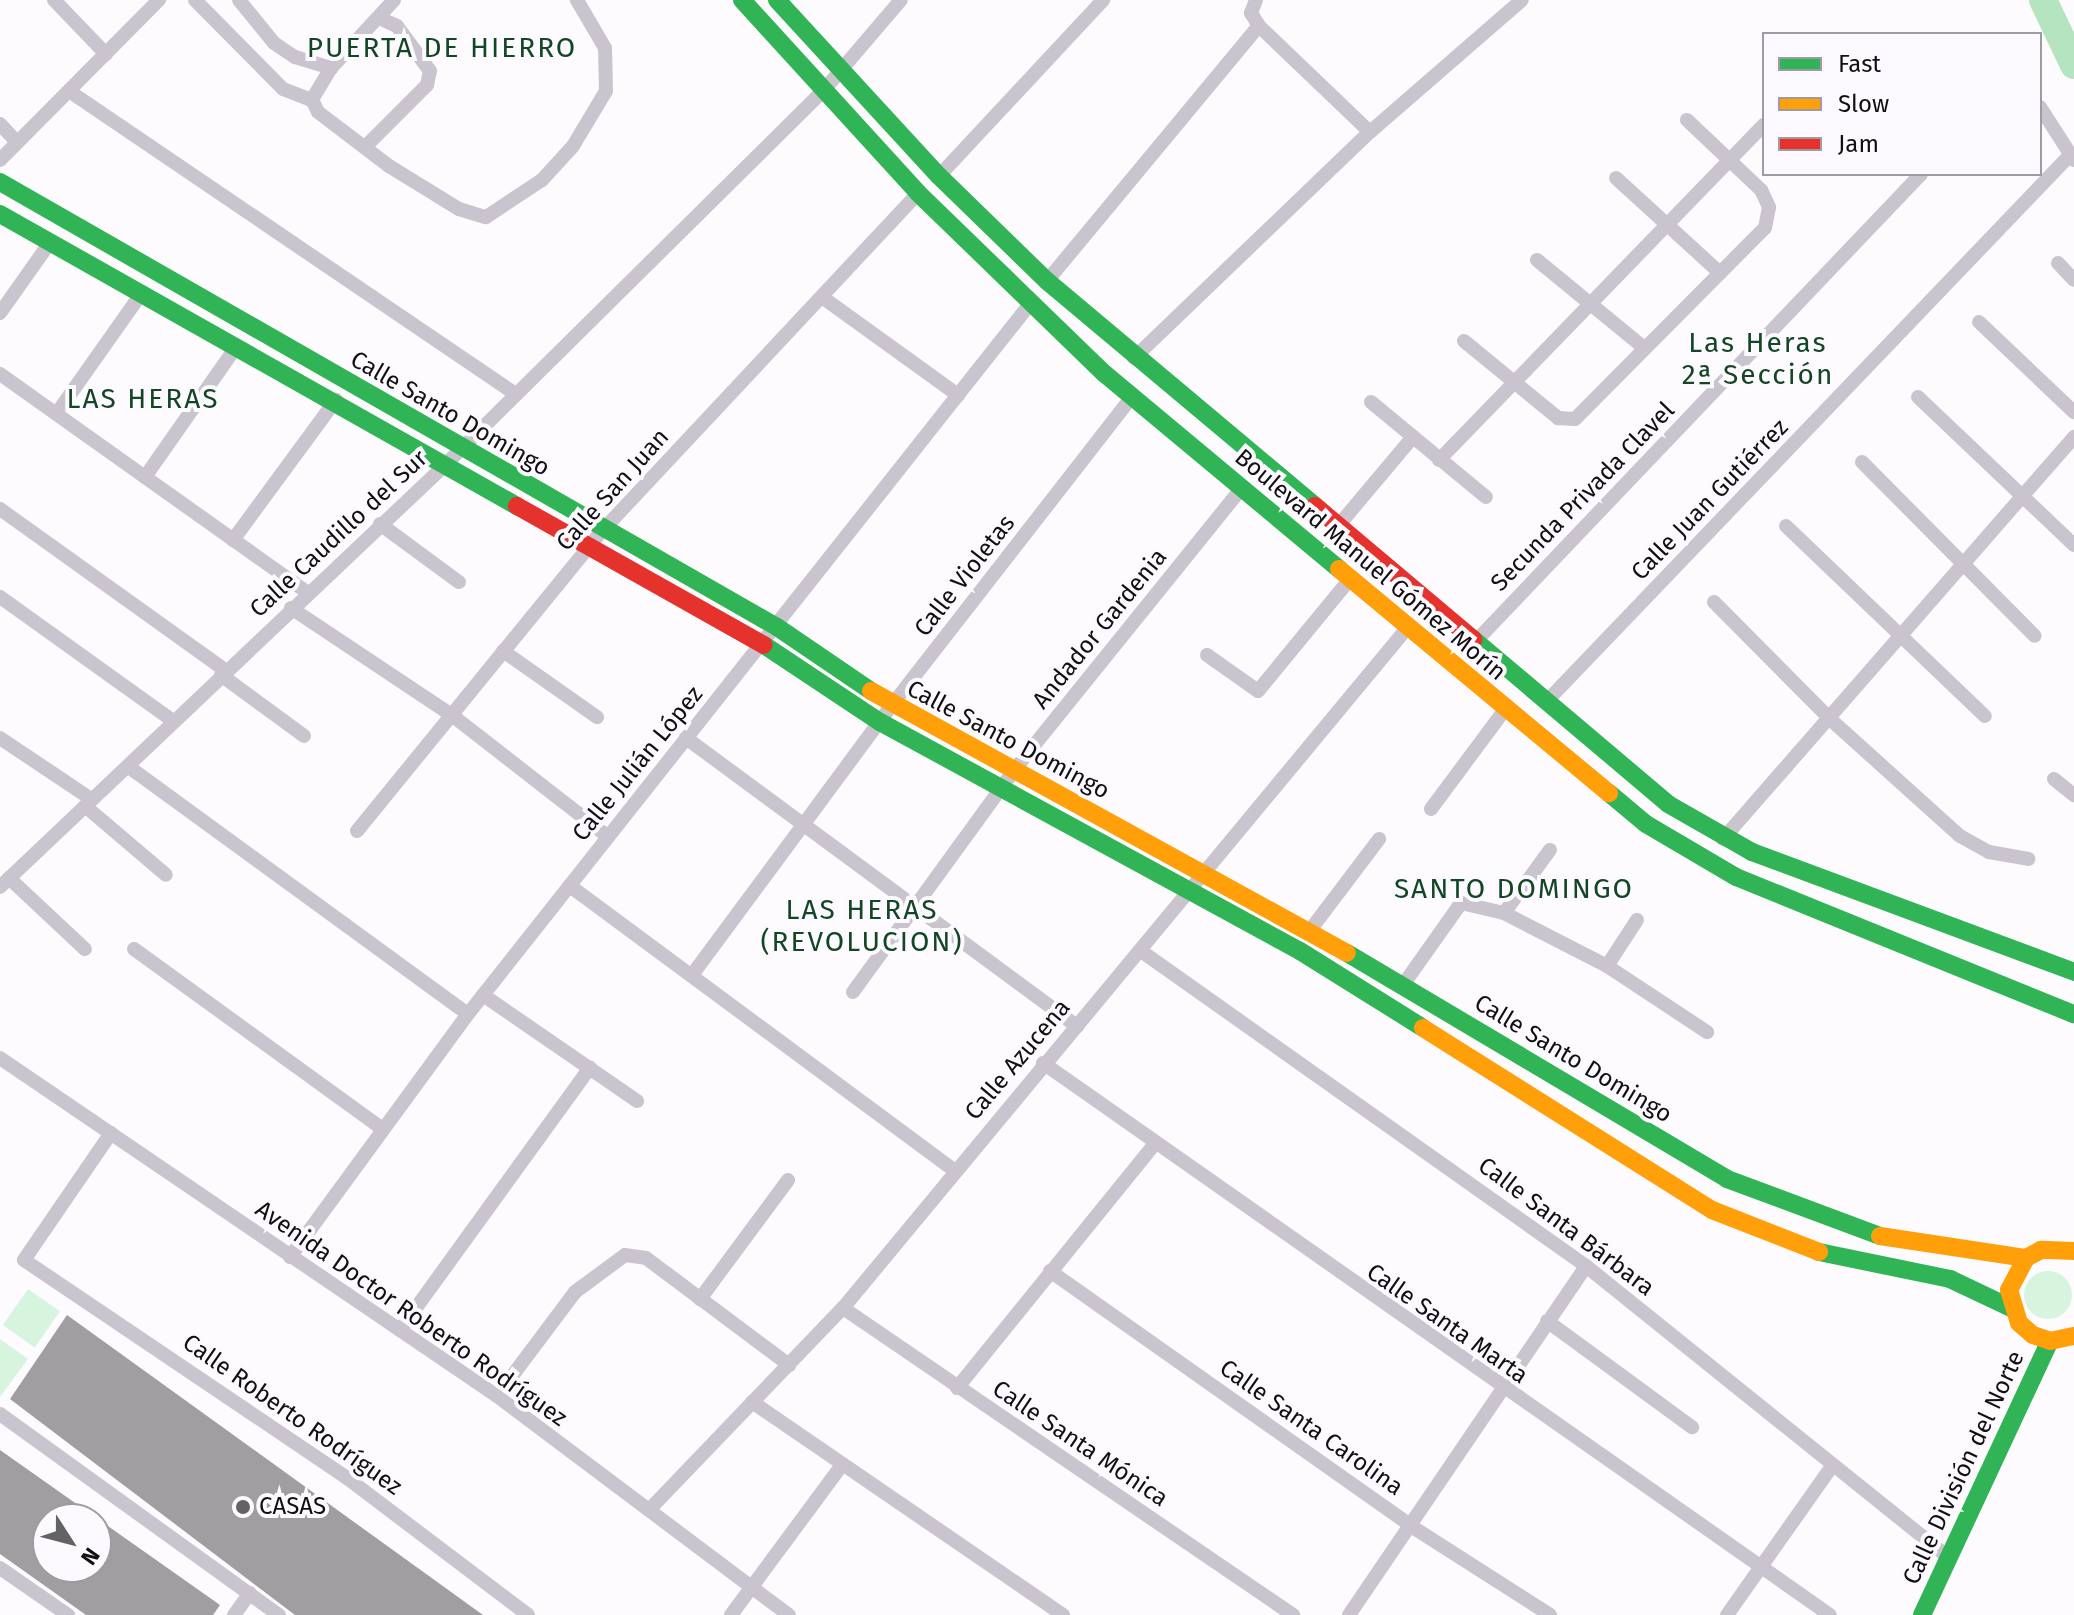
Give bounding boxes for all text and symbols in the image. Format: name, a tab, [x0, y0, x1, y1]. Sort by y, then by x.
district label: PUERTA DE HIERRO	[307, 31, 577, 65]
legend	[1762, 32, 2042, 176]
text: Fast	[1838, 50, 1881, 78]
text: Slow	[1838, 90, 1889, 118]
text: Jam	[1838, 130, 1879, 158]
district label: Las Heras 2ª Sección	[1688, 326, 1828, 392]
street label: Calle Santo Domingo	[345, 345, 555, 483]
district label: LAS HERAS	[67, 382, 219, 416]
street label: Secunda Privada Clavel	[1485, 397, 1681, 597]
street label: Calle Juan Gutiérrez	[1626, 413, 1794, 587]
street label: Calle San Juan	[551, 423, 675, 557]
street label: Boulevard Manuel Gómez Morín	[1229, 443, 1511, 687]
street label: Calle Caudillo del Sur	[244, 444, 434, 624]
street label: Calle Violetas	[909, 510, 1021, 642]
street label: Andador Gardenia	[1027, 543, 1173, 715]
street label: Calle Santo Domingo	[902, 674, 1114, 806]
street label: Calle Julián López	[567, 681, 709, 847]
district label: SANTO DOMINGO	[1394, 872, 1634, 906]
district label: LAS HERAS (REVOLUCION)	[760, 893, 964, 959]
street label: Calle Santo Domingo	[1469, 989, 1677, 1129]
street label: Calle Azucena	[959, 994, 1077, 1126]
street label: Calle Santa Bárbara	[1472, 1151, 1660, 1303]
street label: Avenida Doctor Roberto Rodríguez	[250, 1195, 572, 1433]
street label: Calle Santa Marta	[1361, 1258, 1533, 1390]
street label: Calle Roberto Rodríguez	[177, 1328, 407, 1502]
street label: Calle División del Norte	[1897, 1347, 2031, 1589]
street label: Calle Santa Carolina	[1214, 1354, 1408, 1502]
street label: Calle Santa Mónica	[987, 1375, 1173, 1513]
place label: CASAS	[259, 1493, 326, 1521]
marker: CASAS	[234, 1498, 252, 1516]
north arrow	[32, 1503, 112, 1583]
text: N	[75, 1542, 105, 1570]

